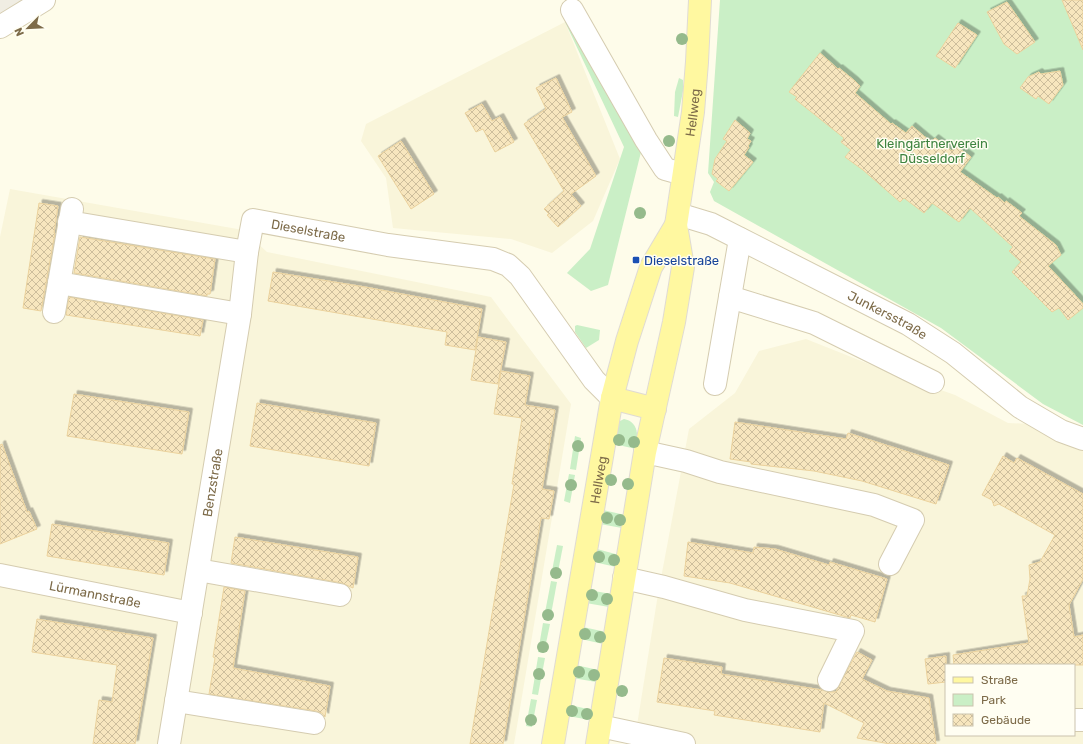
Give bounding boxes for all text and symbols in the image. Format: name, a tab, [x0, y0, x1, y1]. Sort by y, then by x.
north arrow	[8, 8, 48, 48]
text: N	[12, 26, 27, 38]
street label: Hellweg	[682, 88, 704, 138]
park label: Kleingärtnerverein Düsseldorf	[876, 136, 988, 166]
street label: Dieselstraße	[270, 217, 347, 245]
place label: Dieselstraße	[644, 253, 719, 268]
marker: Dieselstraße	[631, 255, 641, 265]
street label: Junkersstraße	[845, 288, 930, 342]
street label: Benzstraße	[200, 447, 226, 518]
street label: Hellweg	[587, 455, 611, 505]
street label: Lürmannstraße	[48, 578, 142, 611]
legend	[945, 664, 1075, 736]
text: Straße	[981, 673, 1018, 687]
text: Park	[981, 693, 1007, 707]
text: Gebäude	[981, 713, 1031, 727]

